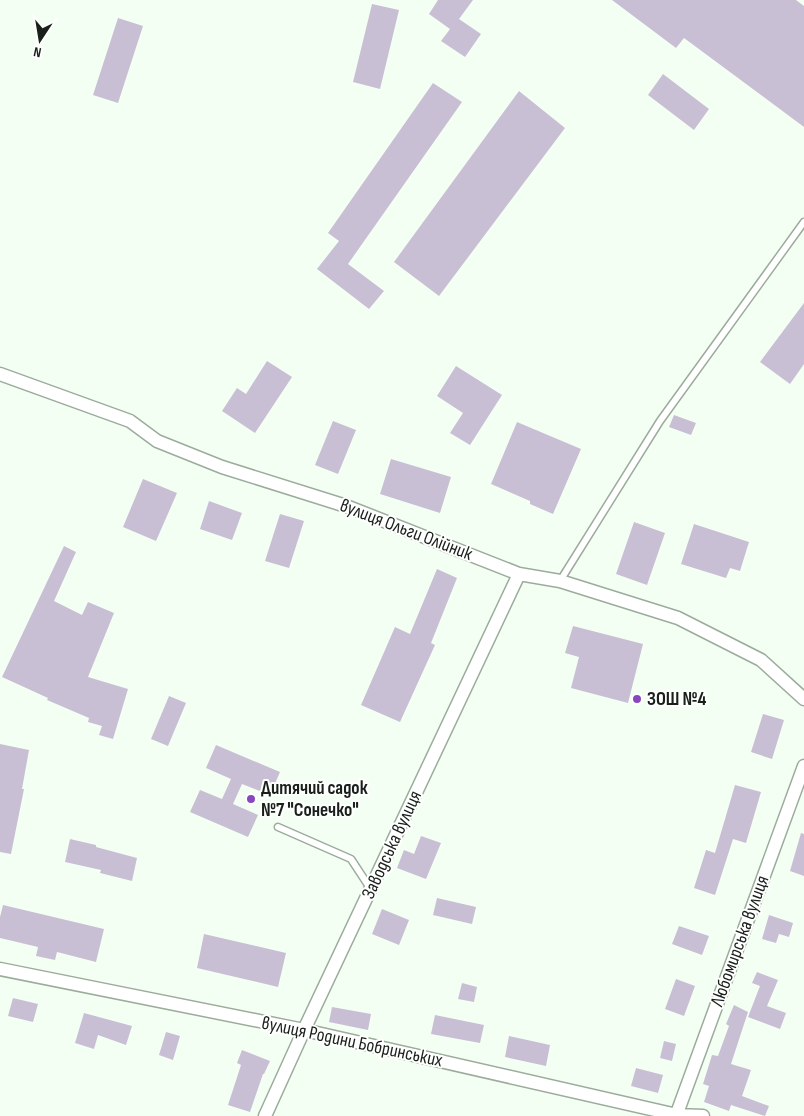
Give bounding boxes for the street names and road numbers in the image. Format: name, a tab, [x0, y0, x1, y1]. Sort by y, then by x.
street label: вулиця Ольги Олійник	[336, 494, 476, 566]
street label: Заводська вулиця	[357, 787, 427, 903]
street label: Любомирська вулиця	[705, 872, 774, 1010]
street label: вулиця Родини Бобринських	[260, 1012, 444, 1072]

